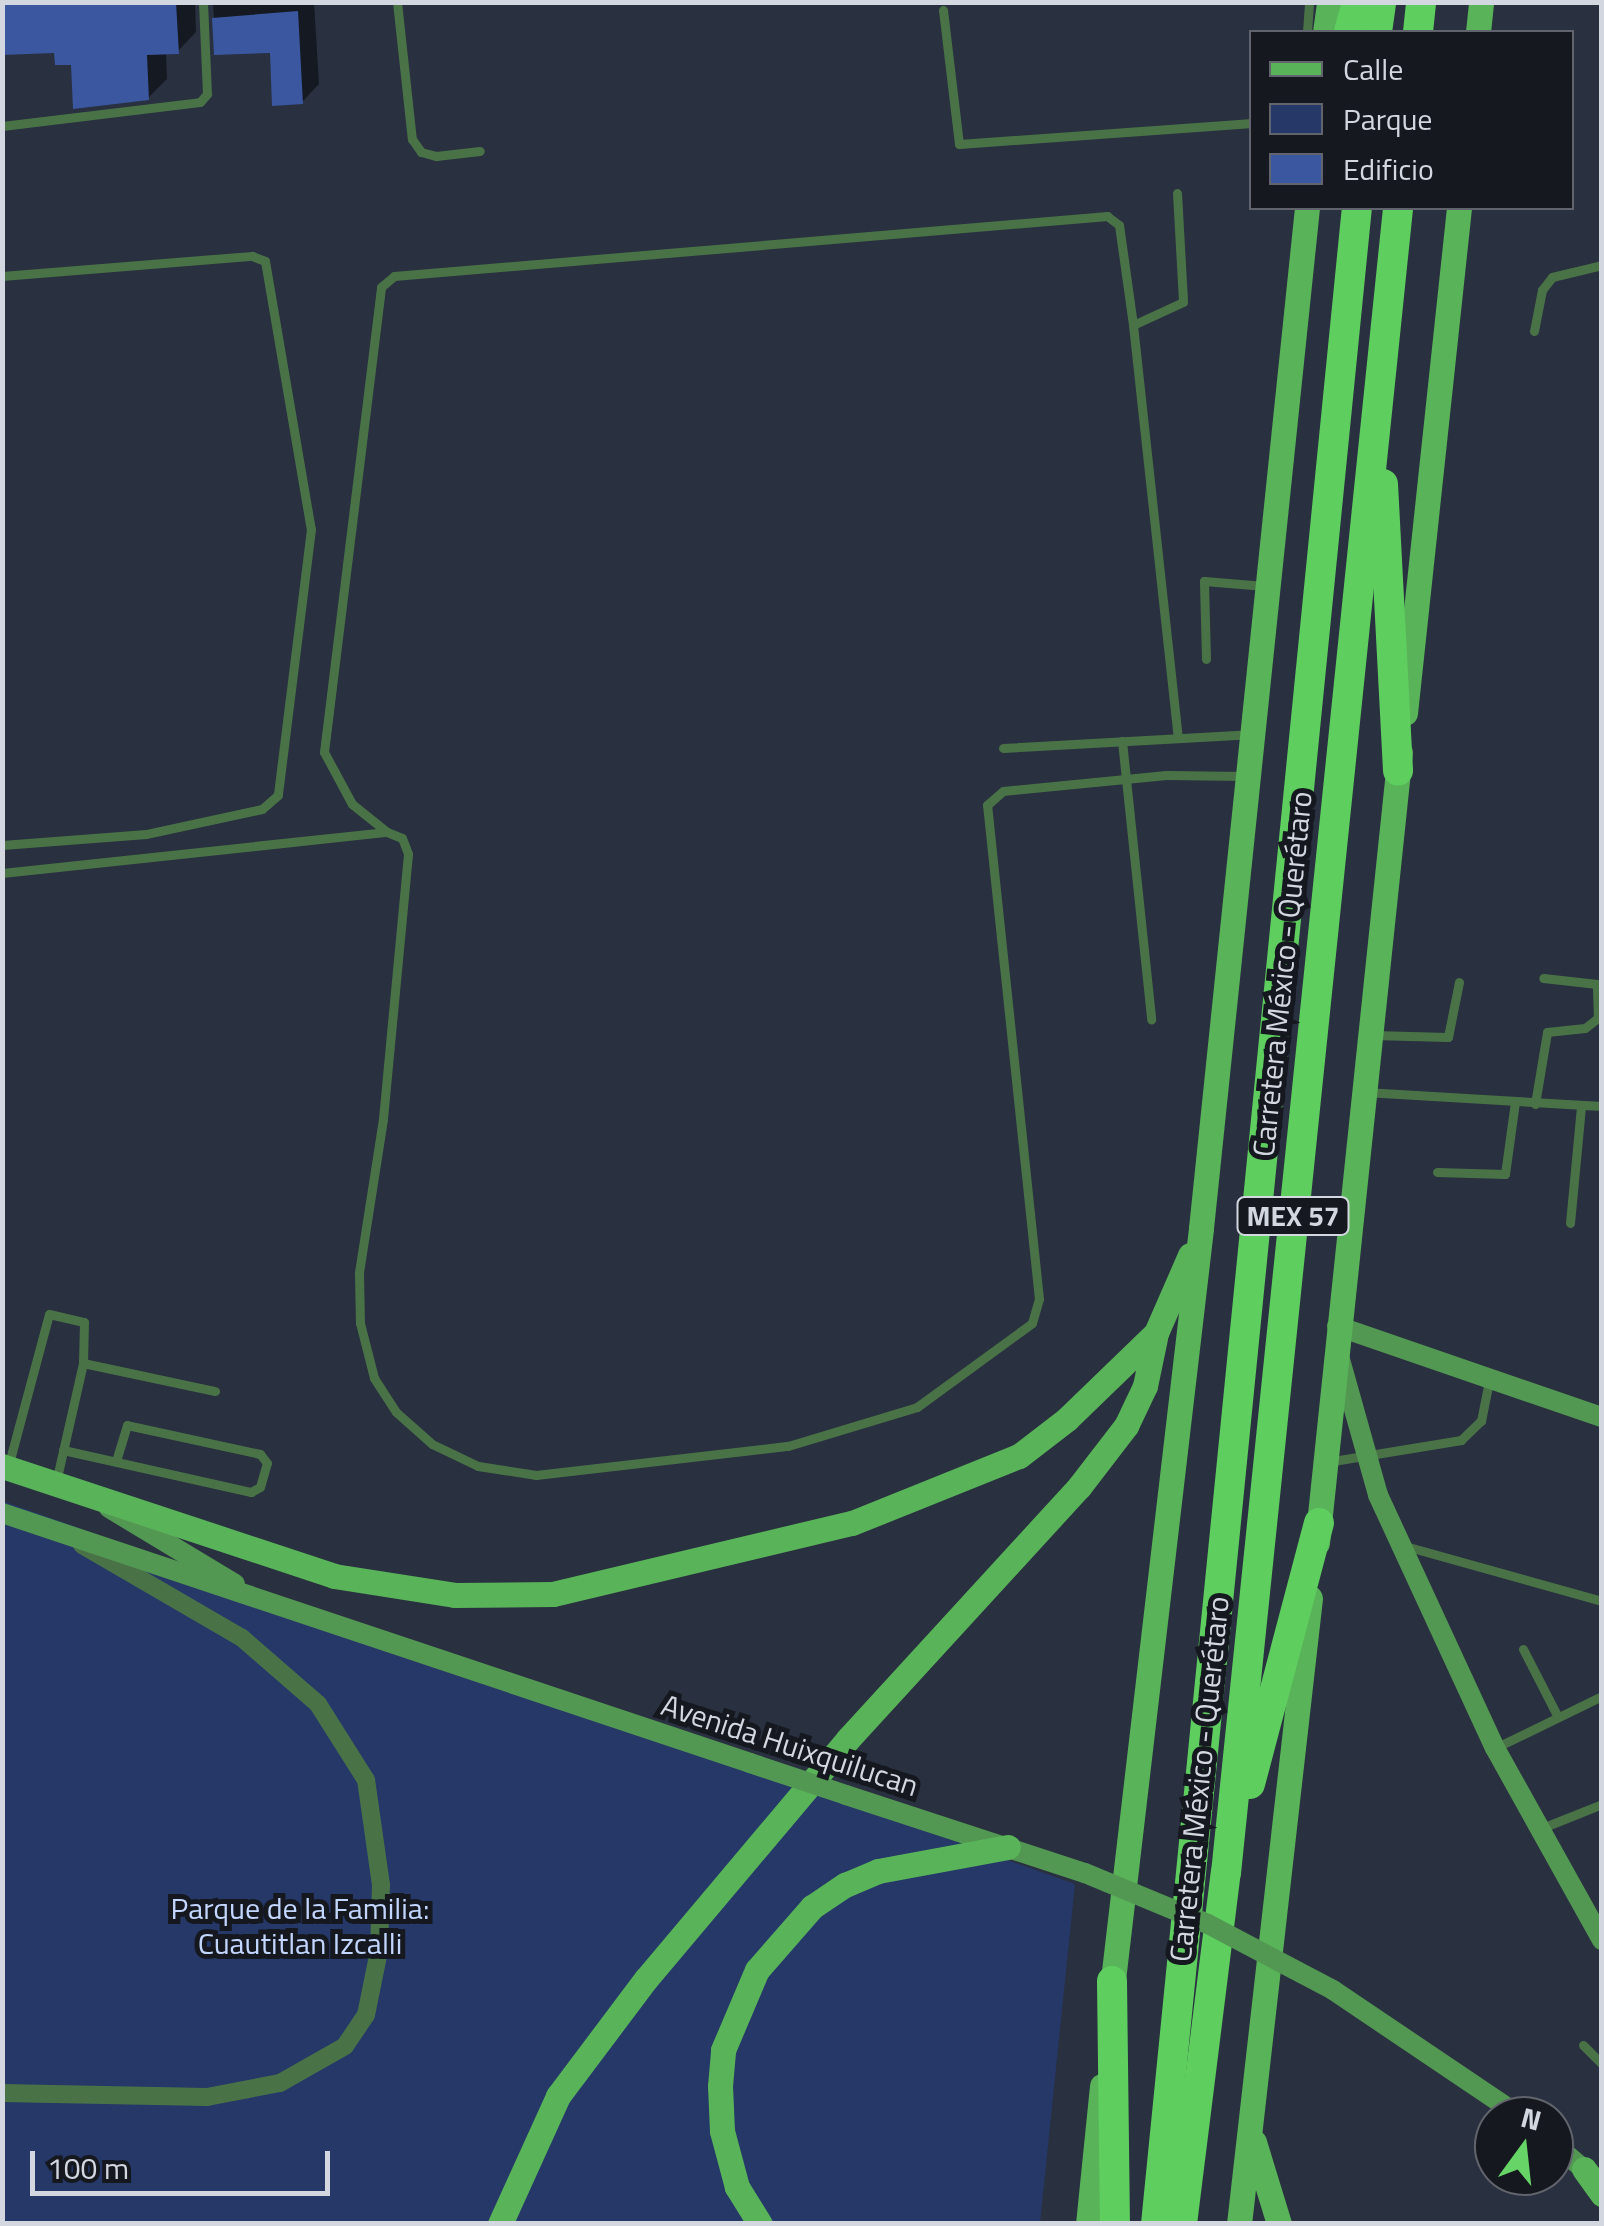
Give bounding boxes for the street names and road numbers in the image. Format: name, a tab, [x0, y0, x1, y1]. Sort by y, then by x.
street label: Carretera México - Querétaro	[1245, 789, 1319, 1159]
road number: MEX 57	[1236, 1193, 1350, 1239]
street label: Carretera México - Querétaro	[1162, 1594, 1236, 1964]
street label: Avenida Huixquilucan	[657, 1686, 923, 1804]

